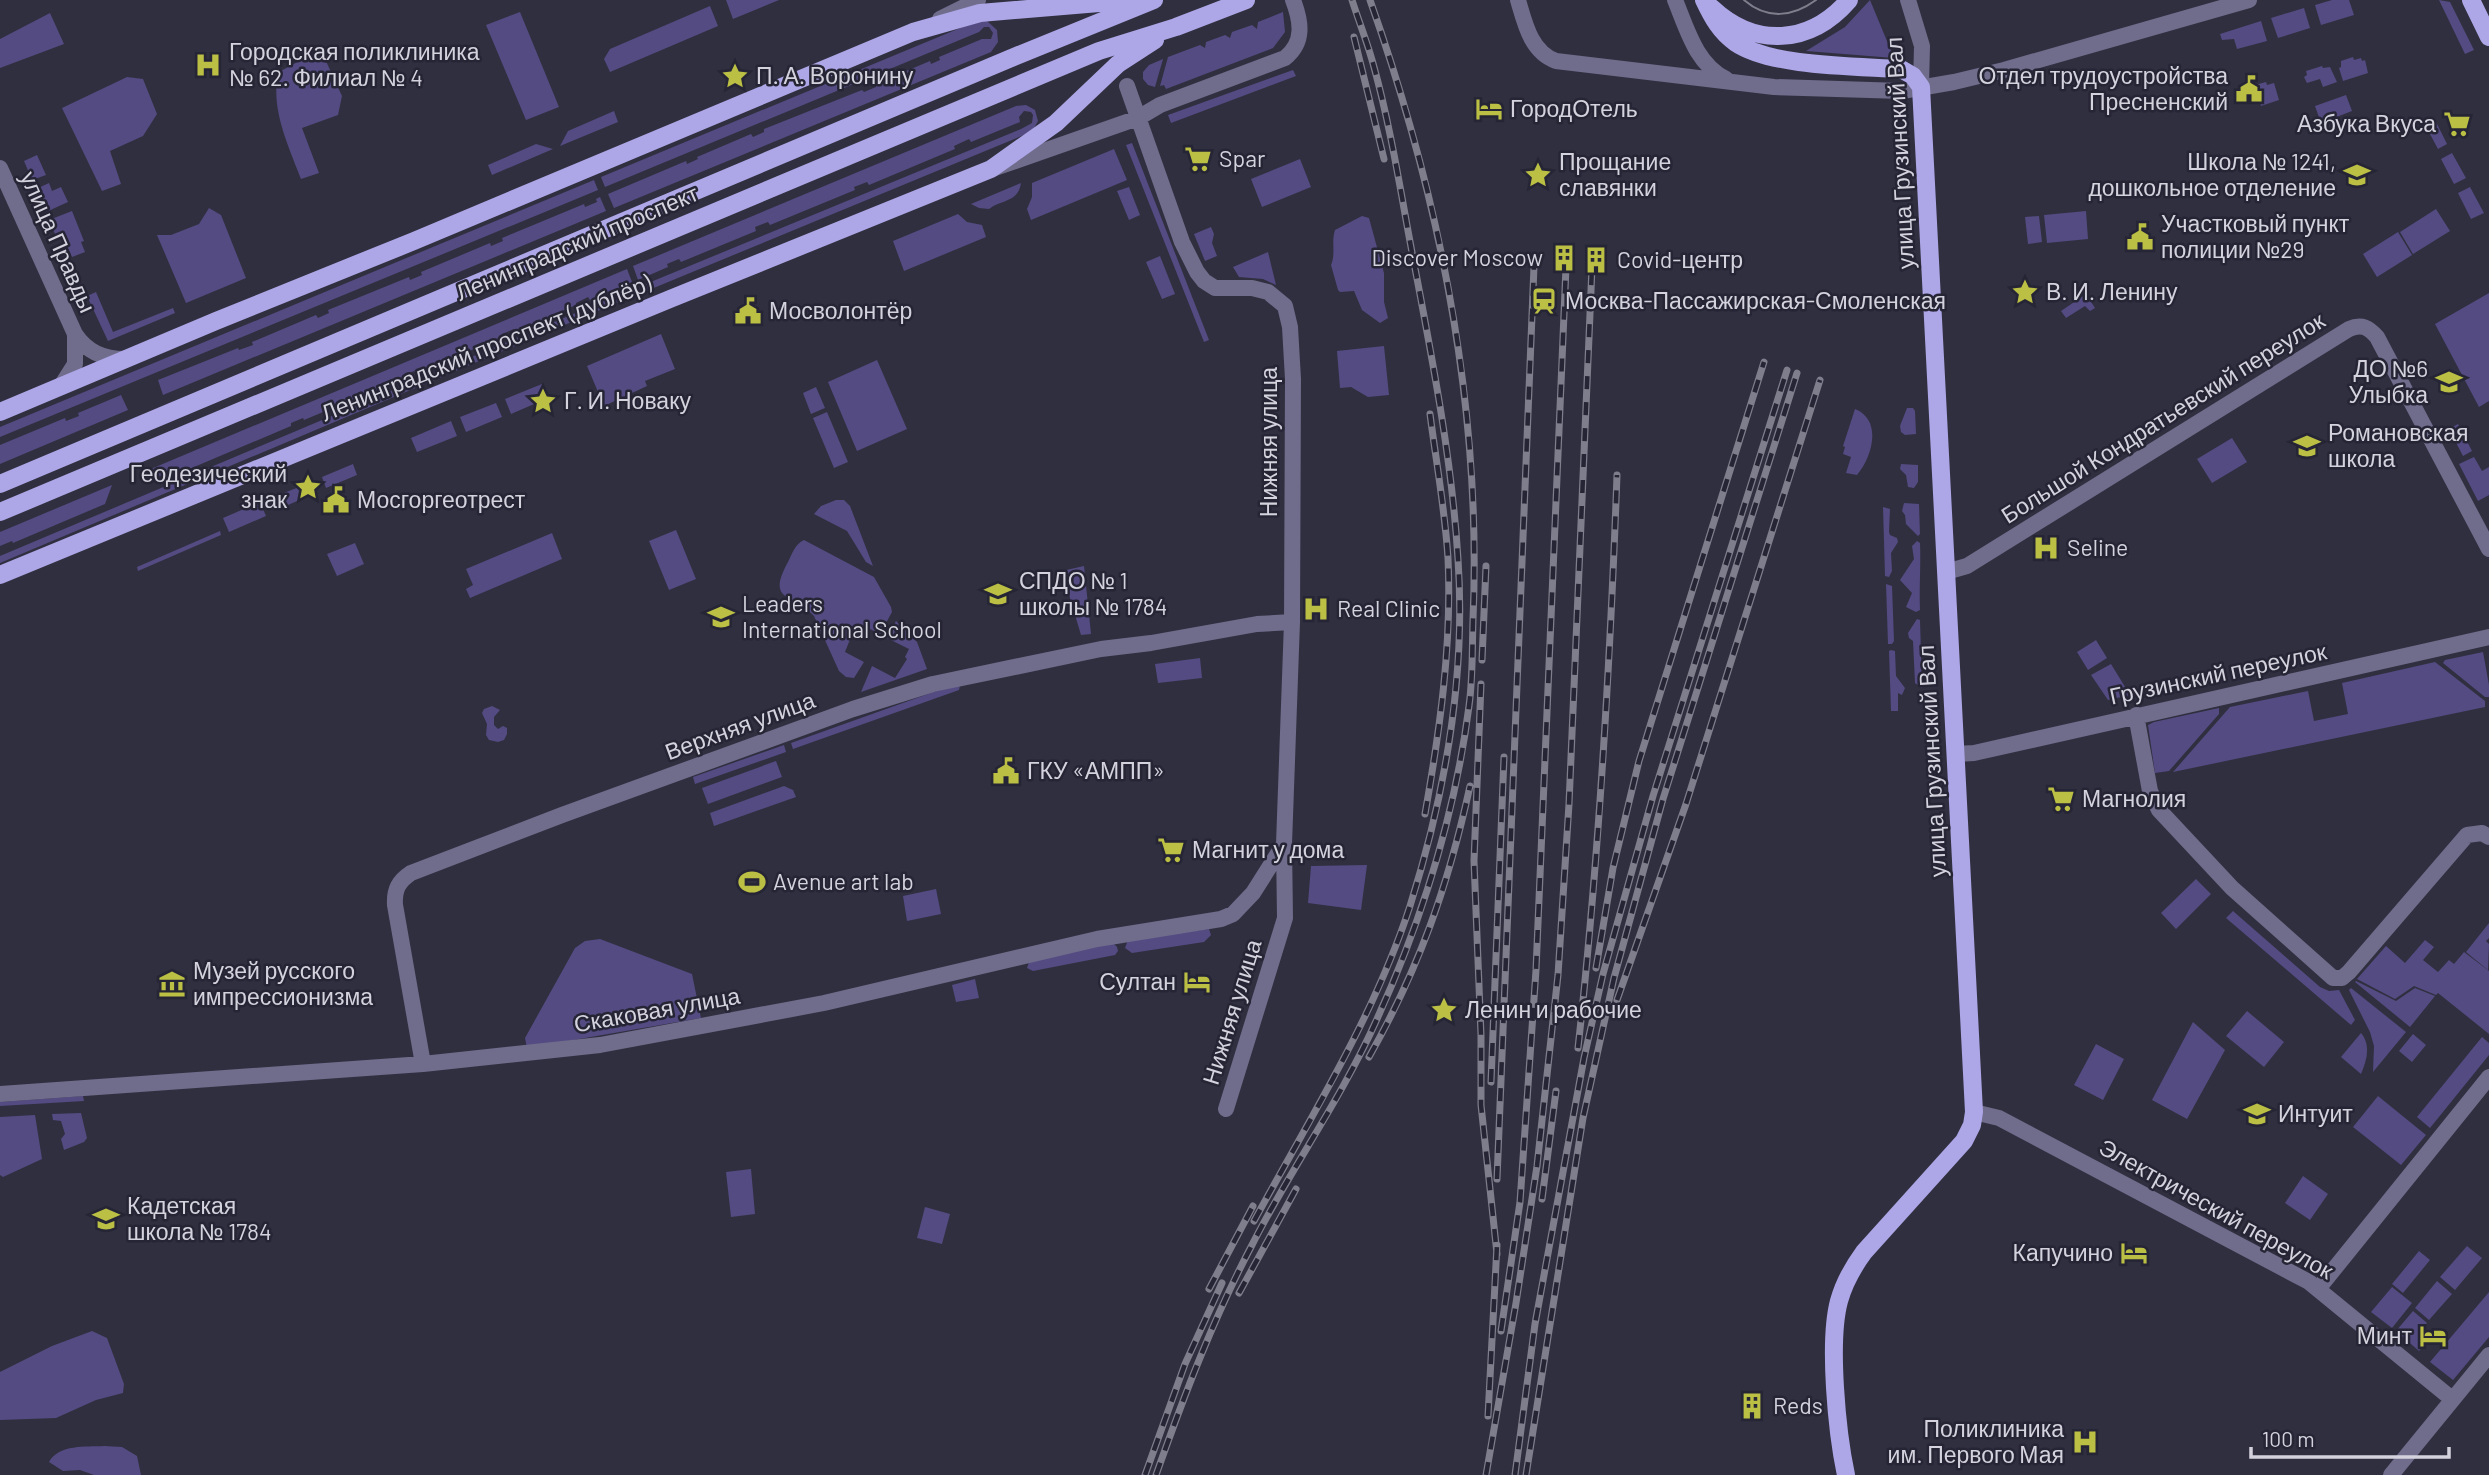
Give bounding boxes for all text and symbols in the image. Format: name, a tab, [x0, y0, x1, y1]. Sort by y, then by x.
street label: улица Грузинский Вал	[1879, 36, 1919, 270]
place label: Городская поликлиника № 62. Филиал № 4	[229, 37, 480, 91]
hospital icon: Городская поликлиника № 62. Филиал № 4	[193, 50, 223, 80]
place icon: П. А. Воронину	[720, 61, 750, 91]
place label: П. А. Воронину	[756, 61, 914, 89]
place label: Отдел трудоустройства Пресненский	[1979, 61, 2228, 115]
public building icon: Отдел трудоустройства Пресненский	[2234, 74, 2264, 104]
hotel icon: ГородОтель	[1474, 94, 1504, 124]
place label: ГородОтель	[1510, 94, 1638, 122]
place label: Азбука Вкуса	[2297, 109, 2436, 137]
supermarket icon: Азбука Вкуса	[2442, 109, 2472, 139]
supermarket icon: Spar	[1183, 144, 1213, 174]
place label: Spar	[1219, 144, 1266, 172]
place label: Прощание славянки	[1559, 147, 1671, 201]
place label: Школа № 1241, дошкольное отделение	[2088, 147, 2336, 201]
place icon: Прощание славянки	[1523, 160, 1553, 190]
school or university icon: Школа № 1241, дошкольное отделение	[2342, 160, 2372, 190]
street label: улица Правды	[15, 167, 103, 317]
street label: Ленинградский проспект	[451, 178, 703, 306]
place label: Участковый пункт полиции №29	[2161, 209, 2350, 263]
public building icon: Участковый пункт полиции №29	[2125, 222, 2155, 252]
place label: Discover Moscow	[1372, 243, 1543, 271]
building icon: Discover Moscow	[1549, 243, 1579, 273]
building icon: Covid-центр	[1581, 245, 1611, 275]
place label: Covid-центр	[1617, 245, 1743, 273]
street label: Ленинградский проспект (дублёр)	[316, 267, 656, 426]
place icon: В. И. Ленину	[2010, 277, 2040, 307]
place label: В. И. Ленину	[2046, 277, 2178, 305]
station icon: Москва-Пассажирская-Смоленская	[1529, 286, 1559, 316]
place label: Москва-Пассажирская-Смоленская	[1565, 286, 1946, 314]
public building icon: Мосволонтёр	[733, 296, 763, 326]
place label: Мосволонтёр	[769, 296, 912, 324]
street label: Большой Кондратьевский переулок	[1996, 305, 2330, 529]
place label: ДО №6 Улыбка	[2348, 354, 2428, 408]
street label: Нижняя улица	[1254, 367, 1282, 517]
school or university icon: ДО №6 Улыбка	[2434, 367, 2464, 397]
place icon: Г. И. Новаку	[528, 386, 558, 416]
place label: Г. И. Новаку	[564, 386, 691, 414]
place label: Романовская школа	[2328, 418, 2469, 472]
school or university icon: Романовская школа	[2292, 431, 2322, 461]
place label: Геодезический знак	[130, 459, 288, 513]
place icon: Геодезический знак	[293, 472, 323, 502]
public building icon: Мосгоргеотрест	[321, 485, 351, 515]
place label: Мосгоргеотрест	[357, 485, 526, 513]
hospital icon: Seline	[2031, 533, 2061, 563]
place label: Seline	[2067, 533, 2128, 561]
place label: СПДО № 1 школы № 1784	[1019, 566, 1167, 620]
school or university icon: СПДО № 1 школы № 1784	[983, 579, 1013, 609]
place label: Leaders International School	[742, 589, 942, 643]
hospital icon: Real Clinic	[1301, 594, 1331, 624]
place label: Real Clinic	[1337, 594, 1440, 622]
school or university icon: Leaders International School	[706, 602, 736, 632]
street label: Грузинский переулок	[2107, 636, 2330, 710]
street label: улица Грузинский Вал	[1911, 644, 1951, 878]
street label: Верхняя улица	[661, 685, 819, 765]
public building icon: ГКУ «АМПП»	[991, 756, 1021, 786]
place label: ГКУ «АМПП»	[1027, 756, 1165, 784]
supermarket icon: Магнолия	[2046, 784, 2076, 814]
place label: Магнолия	[2082, 784, 2186, 812]
supermarket icon: Магнит у дома	[1156, 835, 1186, 865]
place label: Магнит у дома	[1192, 835, 1344, 863]
sports icon: Avenue art lab	[737, 867, 767, 897]
place label: Avenue art lab	[773, 867, 914, 895]
street label: Нижняя улица	[1196, 936, 1266, 1088]
place label: Музей русского импрессионизма	[193, 956, 373, 1010]
place label: Султан	[1099, 967, 1176, 995]
hotel icon: Султан	[1182, 967, 1212, 997]
museum icon: Музей русского импрессионизма	[157, 969, 187, 999]
street label: Скаковая улица	[572, 981, 742, 1037]
place icon: Ленин и рабочие	[1429, 995, 1459, 1025]
place label: Ленин и рабочие	[1465, 995, 1642, 1023]
school or university icon: Интуит	[2242, 1099, 2272, 1129]
place label: Интуит	[2278, 1099, 2353, 1127]
street label: Электрический переулок	[2095, 1132, 2339, 1285]
place label: Кадетская школа № 1784	[127, 1191, 272, 1245]
school or university icon: Кадетская школа № 1784	[91, 1204, 121, 1234]
place label: Капучино	[2013, 1238, 2113, 1266]
hotel icon: Капучино	[2119, 1238, 2149, 1268]
place label: Минт	[2357, 1321, 2412, 1349]
hotel icon: Минт	[2418, 1321, 2448, 1351]
building icon: Reds	[1737, 1391, 1767, 1421]
place label: Reds	[1773, 1391, 1823, 1419]
place label: Поликлиника им. Первого Мая	[1888, 1414, 2064, 1468]
scale bar	[2251, 1416, 2449, 1460]
text: 100 m	[2262, 1426, 2315, 1451]
hospital icon: Поликлиника им. Первого Мая	[2070, 1427, 2100, 1457]

